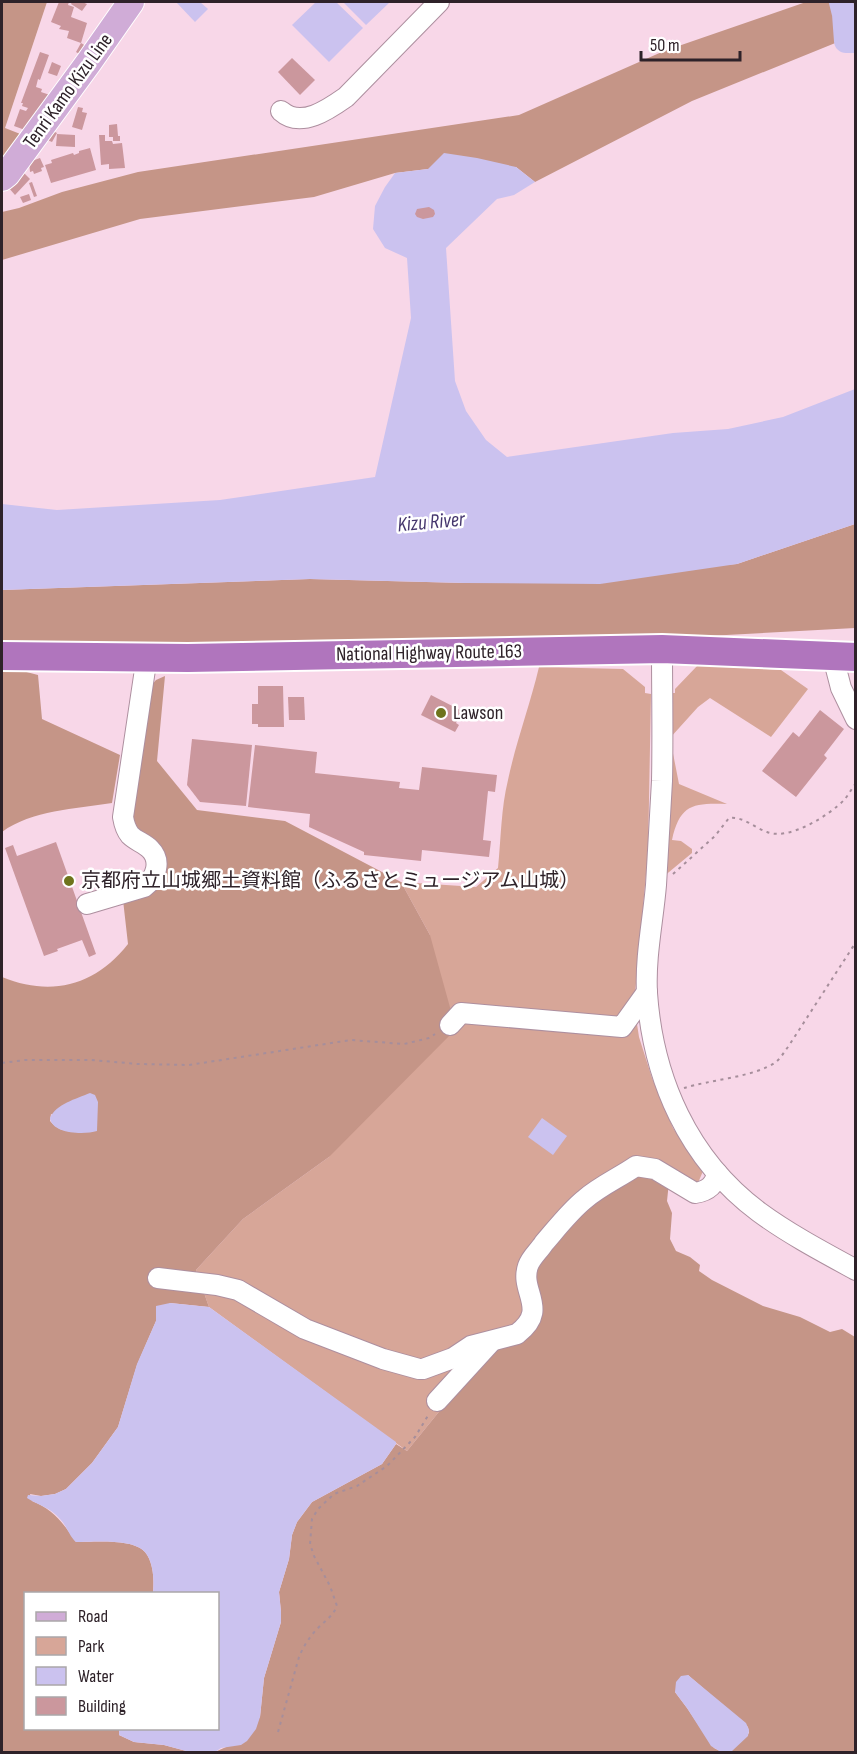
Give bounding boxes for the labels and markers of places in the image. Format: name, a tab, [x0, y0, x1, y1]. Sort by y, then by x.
place label: Lawson	[453, 701, 503, 725]
marker: Lawson	[434, 706, 448, 720]
place label: 京都府立山城郷土資料館（ふるさとミュージアム山城）	[81, 869, 579, 893]
marker: 京都府立山城郷土資料館（ふるさとミュージアム山城）	[62, 874, 76, 888]

